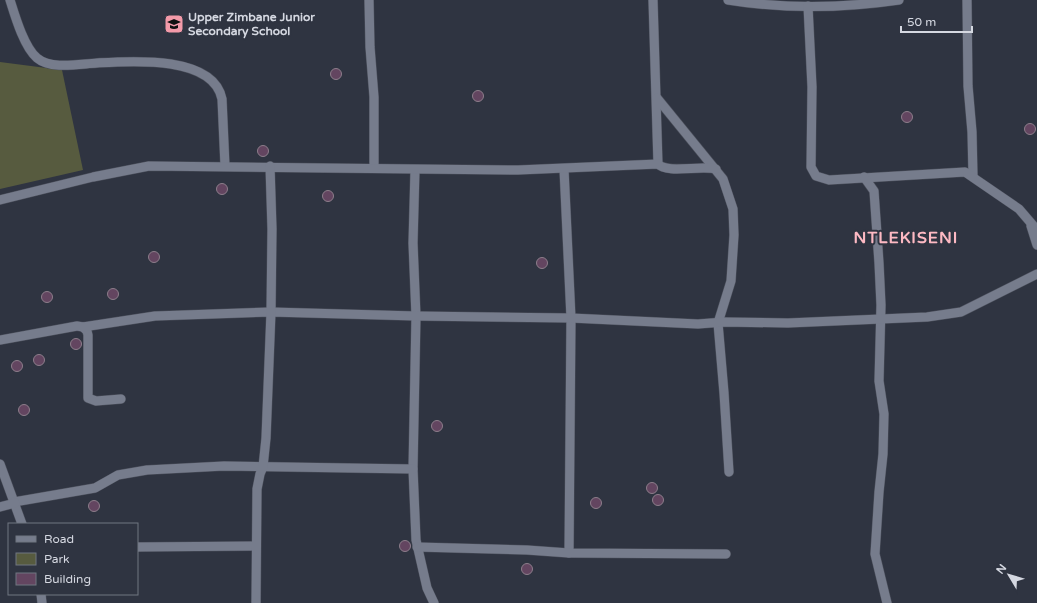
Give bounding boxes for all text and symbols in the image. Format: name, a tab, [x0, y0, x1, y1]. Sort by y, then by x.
scale bar	[901, 8, 972, 34]
place label: Upper Zimbane Junior Secondary School	[188, 10, 315, 39]
school or university icon: Upper Zimbane Junior Secondary School	[163, 13, 185, 35]
text: 50 m	[907, 15, 936, 29]
district label: NTLEKISENI	[854, 228, 958, 248]
legend	[8, 523, 138, 595]
text: Road	[44, 532, 74, 546]
text: Park	[44, 552, 70, 566]
north arrow	[989, 555, 1029, 595]
text: N	[994, 562, 1009, 577]
text: Building	[44, 572, 91, 586]

